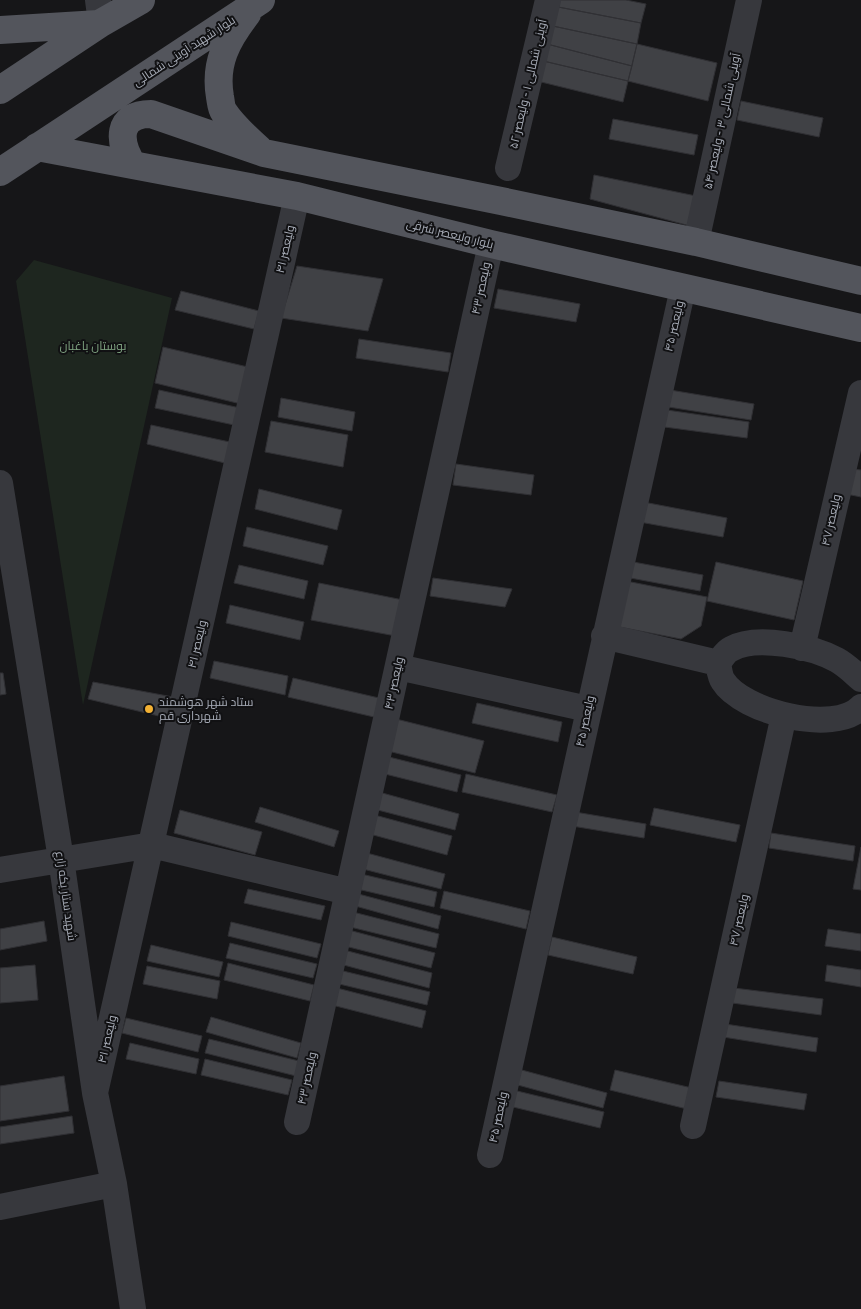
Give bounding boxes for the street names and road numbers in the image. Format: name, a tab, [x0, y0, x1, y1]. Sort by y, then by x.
street label: بلوار شهید آوینی شمالی	[130, 12, 238, 89]
street label: آوینی شمالی ۱ - ولیعصر ۵۲	[505, 17, 550, 150]
street label: آوینی شمالی ۳ - ولیعصر ۵۴	[700, 51, 743, 190]
street label: بلوار ولیعصر شرقی	[405, 215, 495, 252]
street label: ولیعصر ۴۱	[272, 223, 297, 274]
street label: ولیعصر ۴۳	[468, 260, 493, 316]
street label: ولیعصر ۴۵	[660, 299, 687, 353]
street label: ولیعصر ۴۷	[817, 493, 844, 547]
street label: ولیعصر ۴۱	[184, 618, 209, 669]
street label: ولیعصر ۴۳	[381, 655, 406, 711]
street label: ولیعصر ۴۵	[572, 694, 597, 748]
street label: شهید ستار یکه زارع	[52, 850, 80, 942]
street label: ولیعصر ۴۷	[725, 893, 752, 947]
street label: ولیعصر ۴۱	[94, 1013, 119, 1064]
street label: ولیعصر ۴۳	[294, 1050, 319, 1106]
street label: ولیعصر ۴۵	[485, 1090, 510, 1144]

